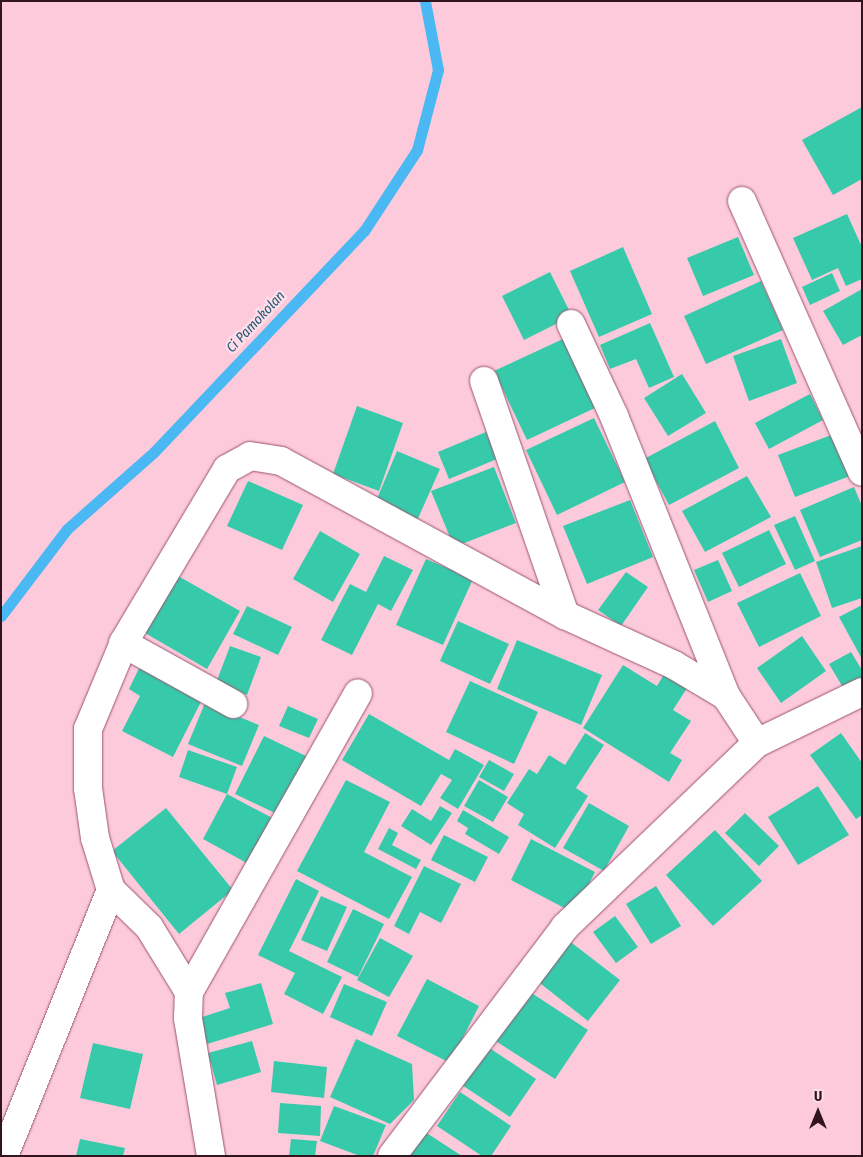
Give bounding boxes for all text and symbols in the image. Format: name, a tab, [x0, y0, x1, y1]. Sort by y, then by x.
water label: Ci Pamokolan	[223, 288, 289, 356]
north arrow	[793, 1087, 843, 1137]
text: U	[814, 1088, 822, 1105]

